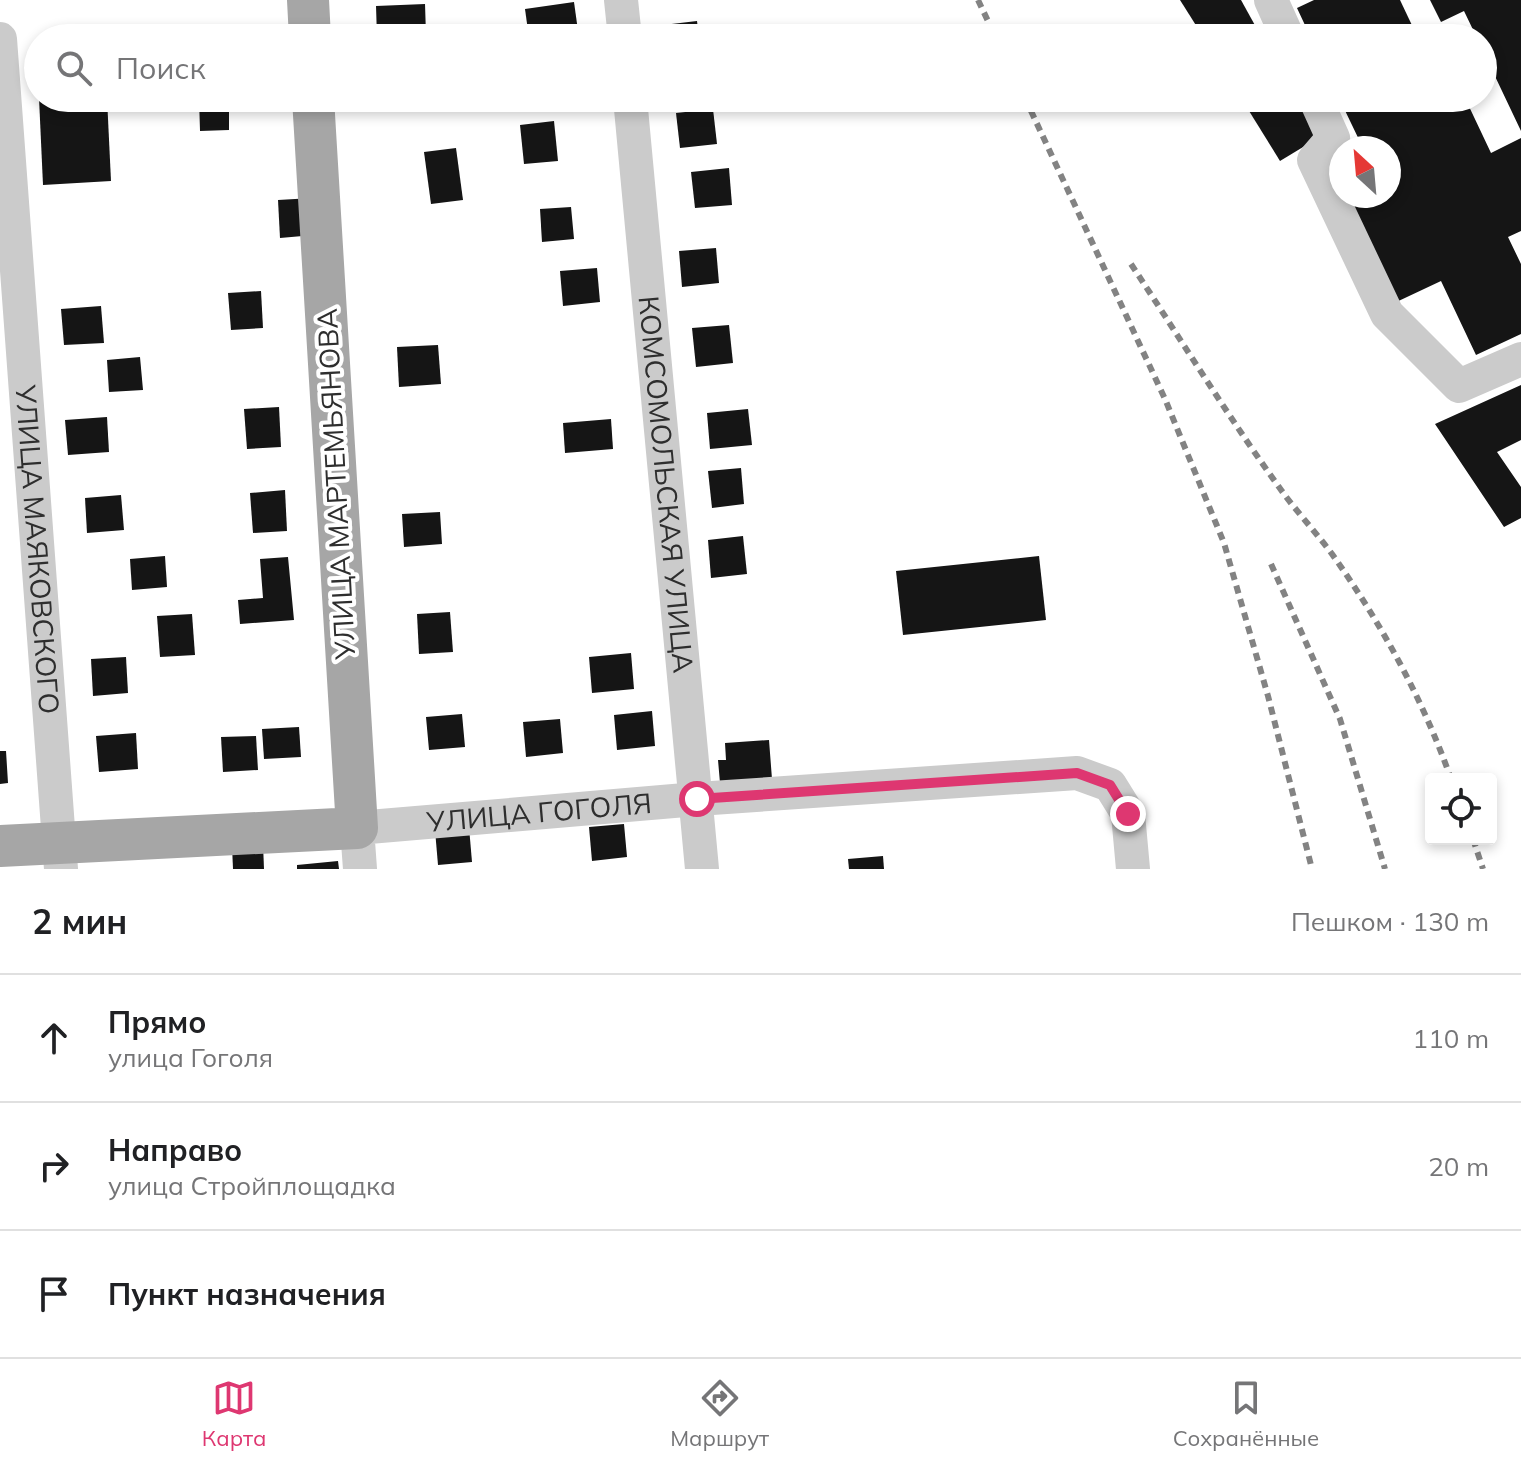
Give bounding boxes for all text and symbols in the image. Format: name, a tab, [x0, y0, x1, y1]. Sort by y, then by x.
search box	[24, 24, 1497, 112]
icon: search	[52, 46, 96, 90]
text: Поиск	[116, 49, 206, 87]
north arrow	[1329, 136, 1401, 208]
street label: КОМСОМОЛЬСКАЯ УЛИЦА	[632, 294, 702, 675]
street label: УЛИЦА МАРТЕМЬЯНОВА	[309, 307, 362, 661]
street label: УЛИЦА МАЯКОВСКОГО	[8, 383, 68, 715]
map controls	[1425, 773, 1497, 845]
button: locate	[1425, 773, 1497, 845]
route start	[679, 781, 715, 817]
street label: УЛИЦА ГОГОЛЯ	[424, 785, 653, 839]
route end	[1110, 796, 1146, 832]
text: 2 мин	[32, 900, 127, 943]
text: Пешком · 130 m	[1291, 905, 1489, 938]
text: Прямо	[108, 1003, 206, 1041]
icon: ahead	[32, 1016, 76, 1060]
text: 110 m	[1413, 1022, 1489, 1055]
text: улица Гоголя	[108, 1041, 273, 1074]
text: Направо	[108, 1131, 242, 1169]
icon: right	[32, 1144, 76, 1188]
text: 20 m	[1428, 1150, 1489, 1183]
text: улица Стройплощадка	[108, 1169, 396, 1202]
icon: arrive	[32, 1272, 76, 1316]
text: Пункт назначения	[108, 1275, 386, 1313]
tab: Карта	[202, 1376, 267, 1452]
tab: Маршрут	[670, 1376, 769, 1452]
tab: Сохранённые	[1173, 1376, 1319, 1452]

